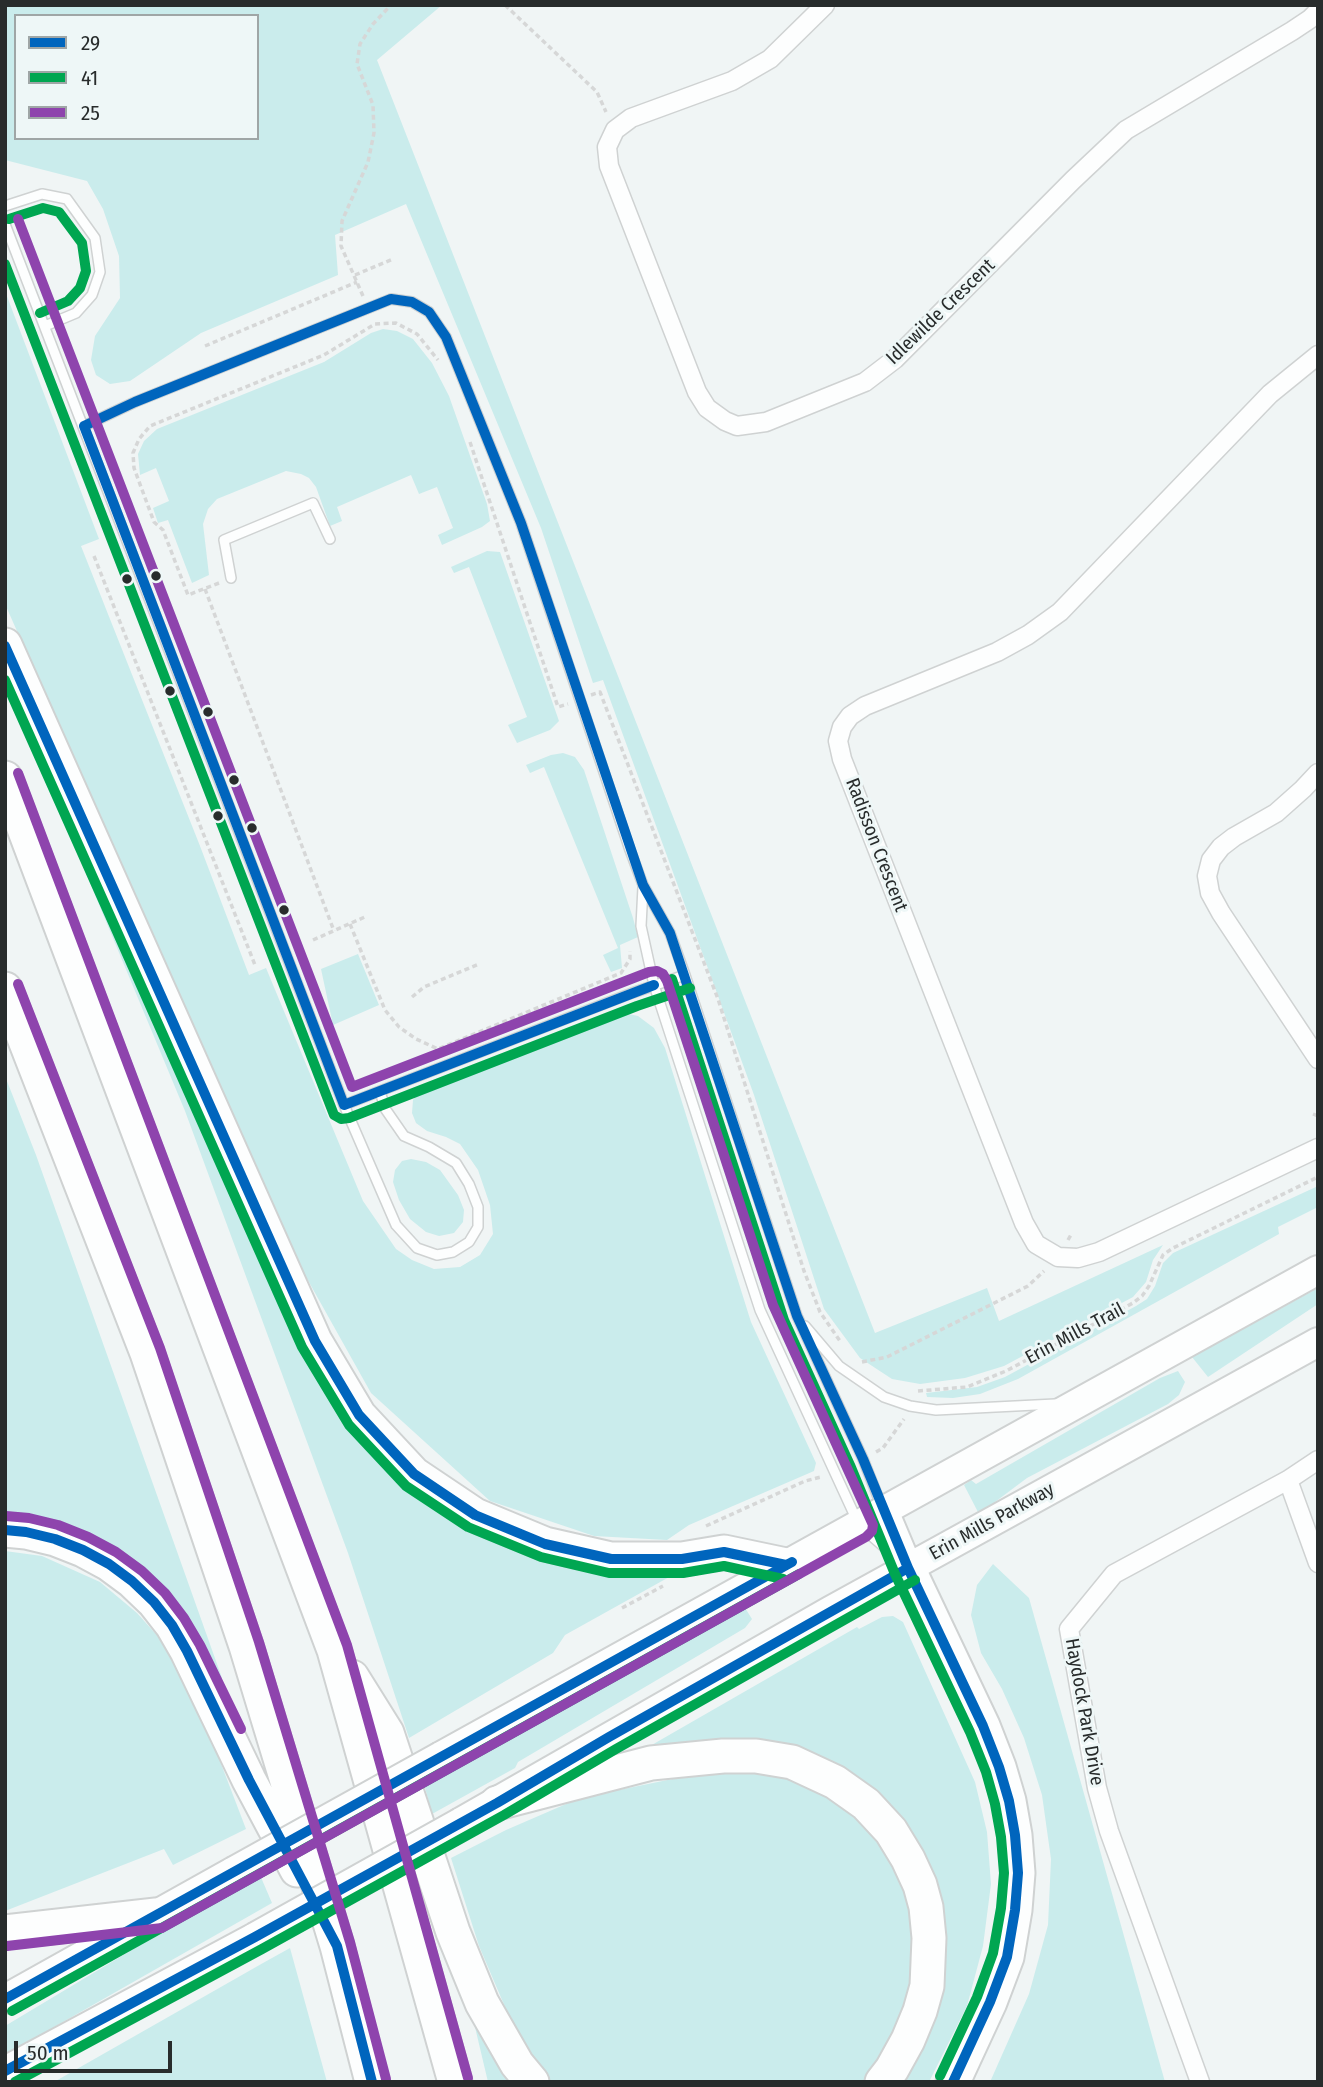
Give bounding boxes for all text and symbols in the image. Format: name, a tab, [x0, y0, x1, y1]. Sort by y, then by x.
legend	[14, 14, 259, 140]
text: 29	[81, 30, 100, 56]
text: 41	[81, 65, 98, 91]
text: 25	[81, 100, 100, 126]
street label: Idlewilde Crescent	[882, 254, 1000, 370]
unlabelled marker	[149, 569, 163, 583]
unlabelled marker	[120, 572, 134, 586]
unlabelled marker	[163, 684, 177, 698]
unlabelled marker	[201, 705, 215, 719]
unlabelled marker	[227, 773, 241, 787]
street label: Radisson Crescent	[840, 775, 912, 915]
unlabelled marker	[211, 809, 225, 823]
unlabelled marker	[245, 821, 259, 835]
unlabelled marker	[277, 903, 291, 917]
street label: Erin Mills Trail	[1022, 1298, 1128, 1370]
street label: Erin Mills Parkway	[926, 1478, 1058, 1566]
street label: Haydock Park Drive	[1060, 1637, 1108, 1787]
scale bar	[18, 2028, 175, 2072]
text: 50 m	[27, 2040, 69, 2066]

